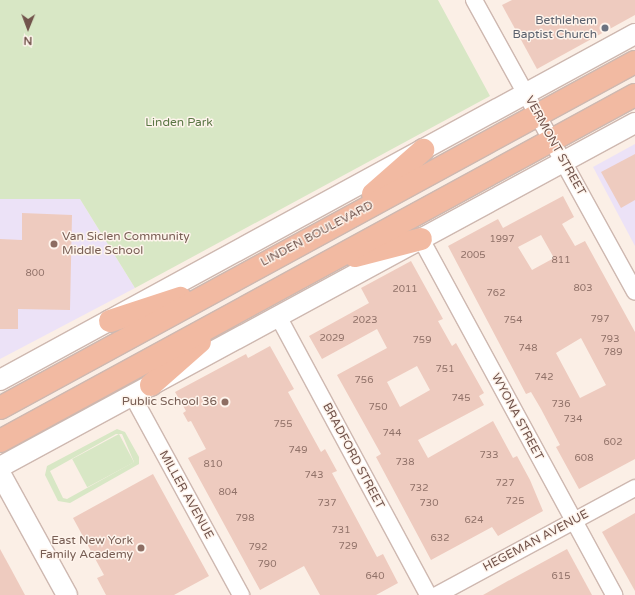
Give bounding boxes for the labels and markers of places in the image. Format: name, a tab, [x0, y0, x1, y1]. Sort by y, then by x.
place label: Bethlehem Baptist Church	[512, 14, 597, 42]
marker: Bethlehem Baptist Church	[600, 23, 610, 33]
place label: Van Siclen Community Middle School	[62, 230, 190, 258]
marker: Van Siclen Community Middle School	[49, 239, 59, 249]
place label: Public School 36	[122, 395, 217, 409]
marker: Public School 36	[220, 397, 230, 407]
place label: East New York Family Academy	[40, 534, 133, 562]
marker: East New York Family Academy	[136, 543, 146, 553]

